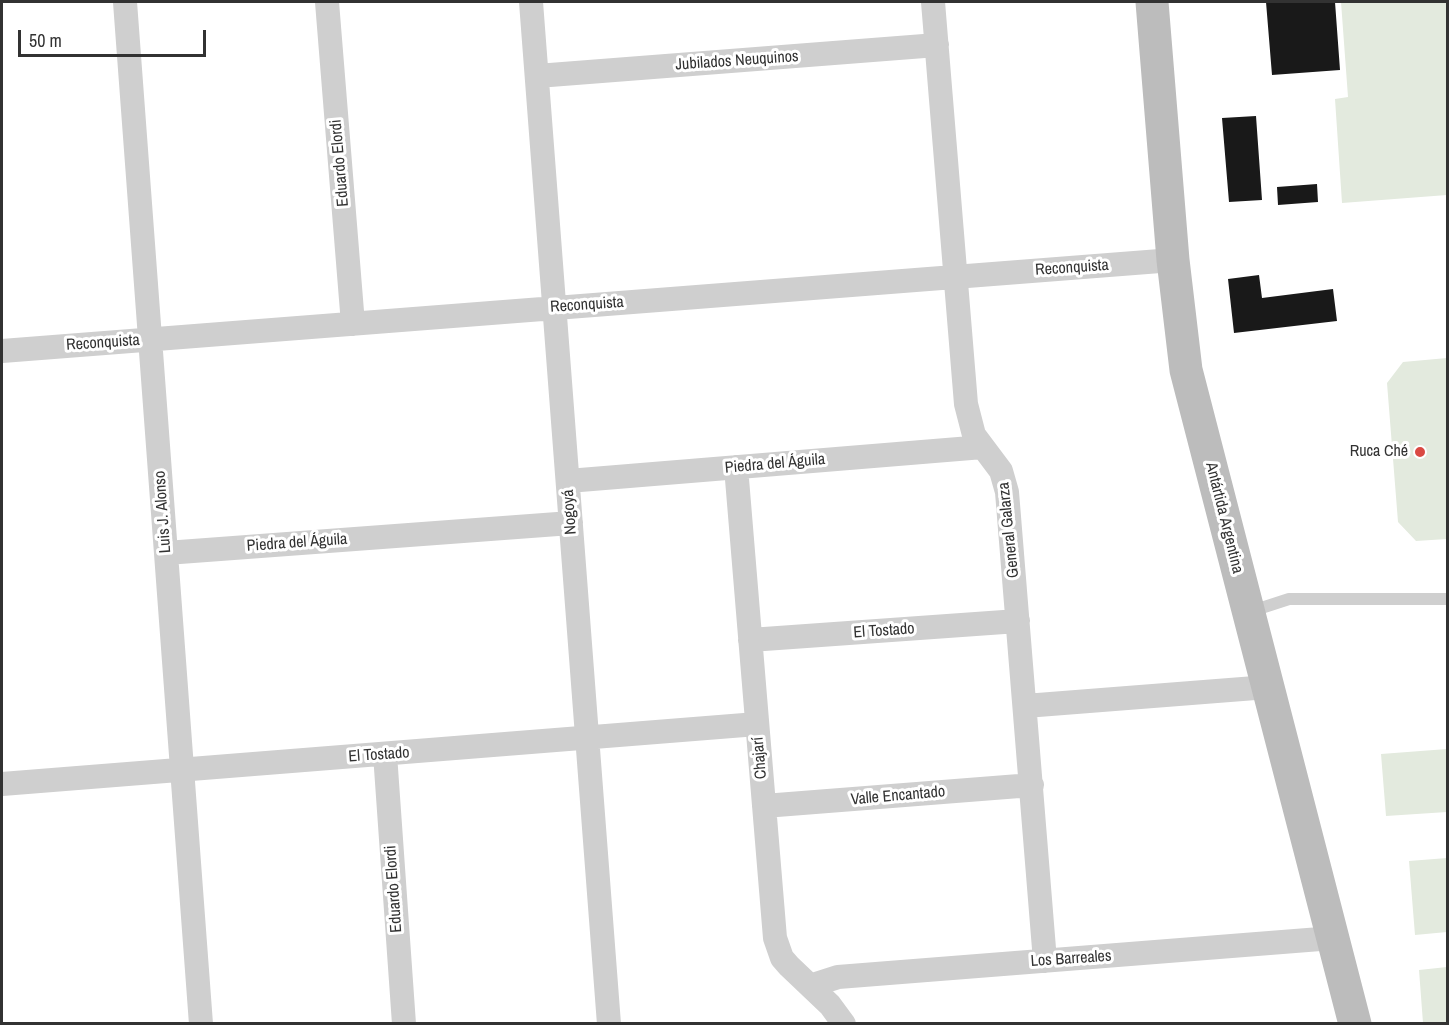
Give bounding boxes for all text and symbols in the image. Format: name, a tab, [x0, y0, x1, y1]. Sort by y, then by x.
scale bar	[21, 18, 208, 56]
text: 50 m	[29, 28, 62, 53]
street label: Jubilados Neuquinos	[675, 47, 799, 75]
street label: Eduardo Elordi	[327, 119, 353, 207]
street label: Reconquista	[1035, 256, 1109, 280]
street label: Reconquista	[550, 293, 624, 317]
street label: Reconquista	[66, 331, 140, 355]
place label: Ruca Ché	[1350, 442, 1408, 462]
marker: Ruca Ché	[1413, 445, 1427, 459]
street label: Piedra del Águila	[724, 450, 826, 478]
street label: Antártida Argentina	[1201, 460, 1247, 576]
street label: Luis J. Alonso	[151, 470, 175, 554]
street label: General Galarza	[994, 481, 1024, 579]
street label: Nogoyá	[559, 489, 581, 535]
street label: Piedra del Águila	[246, 530, 348, 556]
street label: El Tostado	[853, 619, 915, 643]
street label: Chajarí	[749, 736, 771, 780]
street label: El Tostado	[348, 743, 410, 767]
street label: Valle Encantado	[850, 782, 946, 810]
street label: Eduardo Elordi	[381, 845, 407, 933]
street label: Los Barreales	[1030, 947, 1112, 971]

